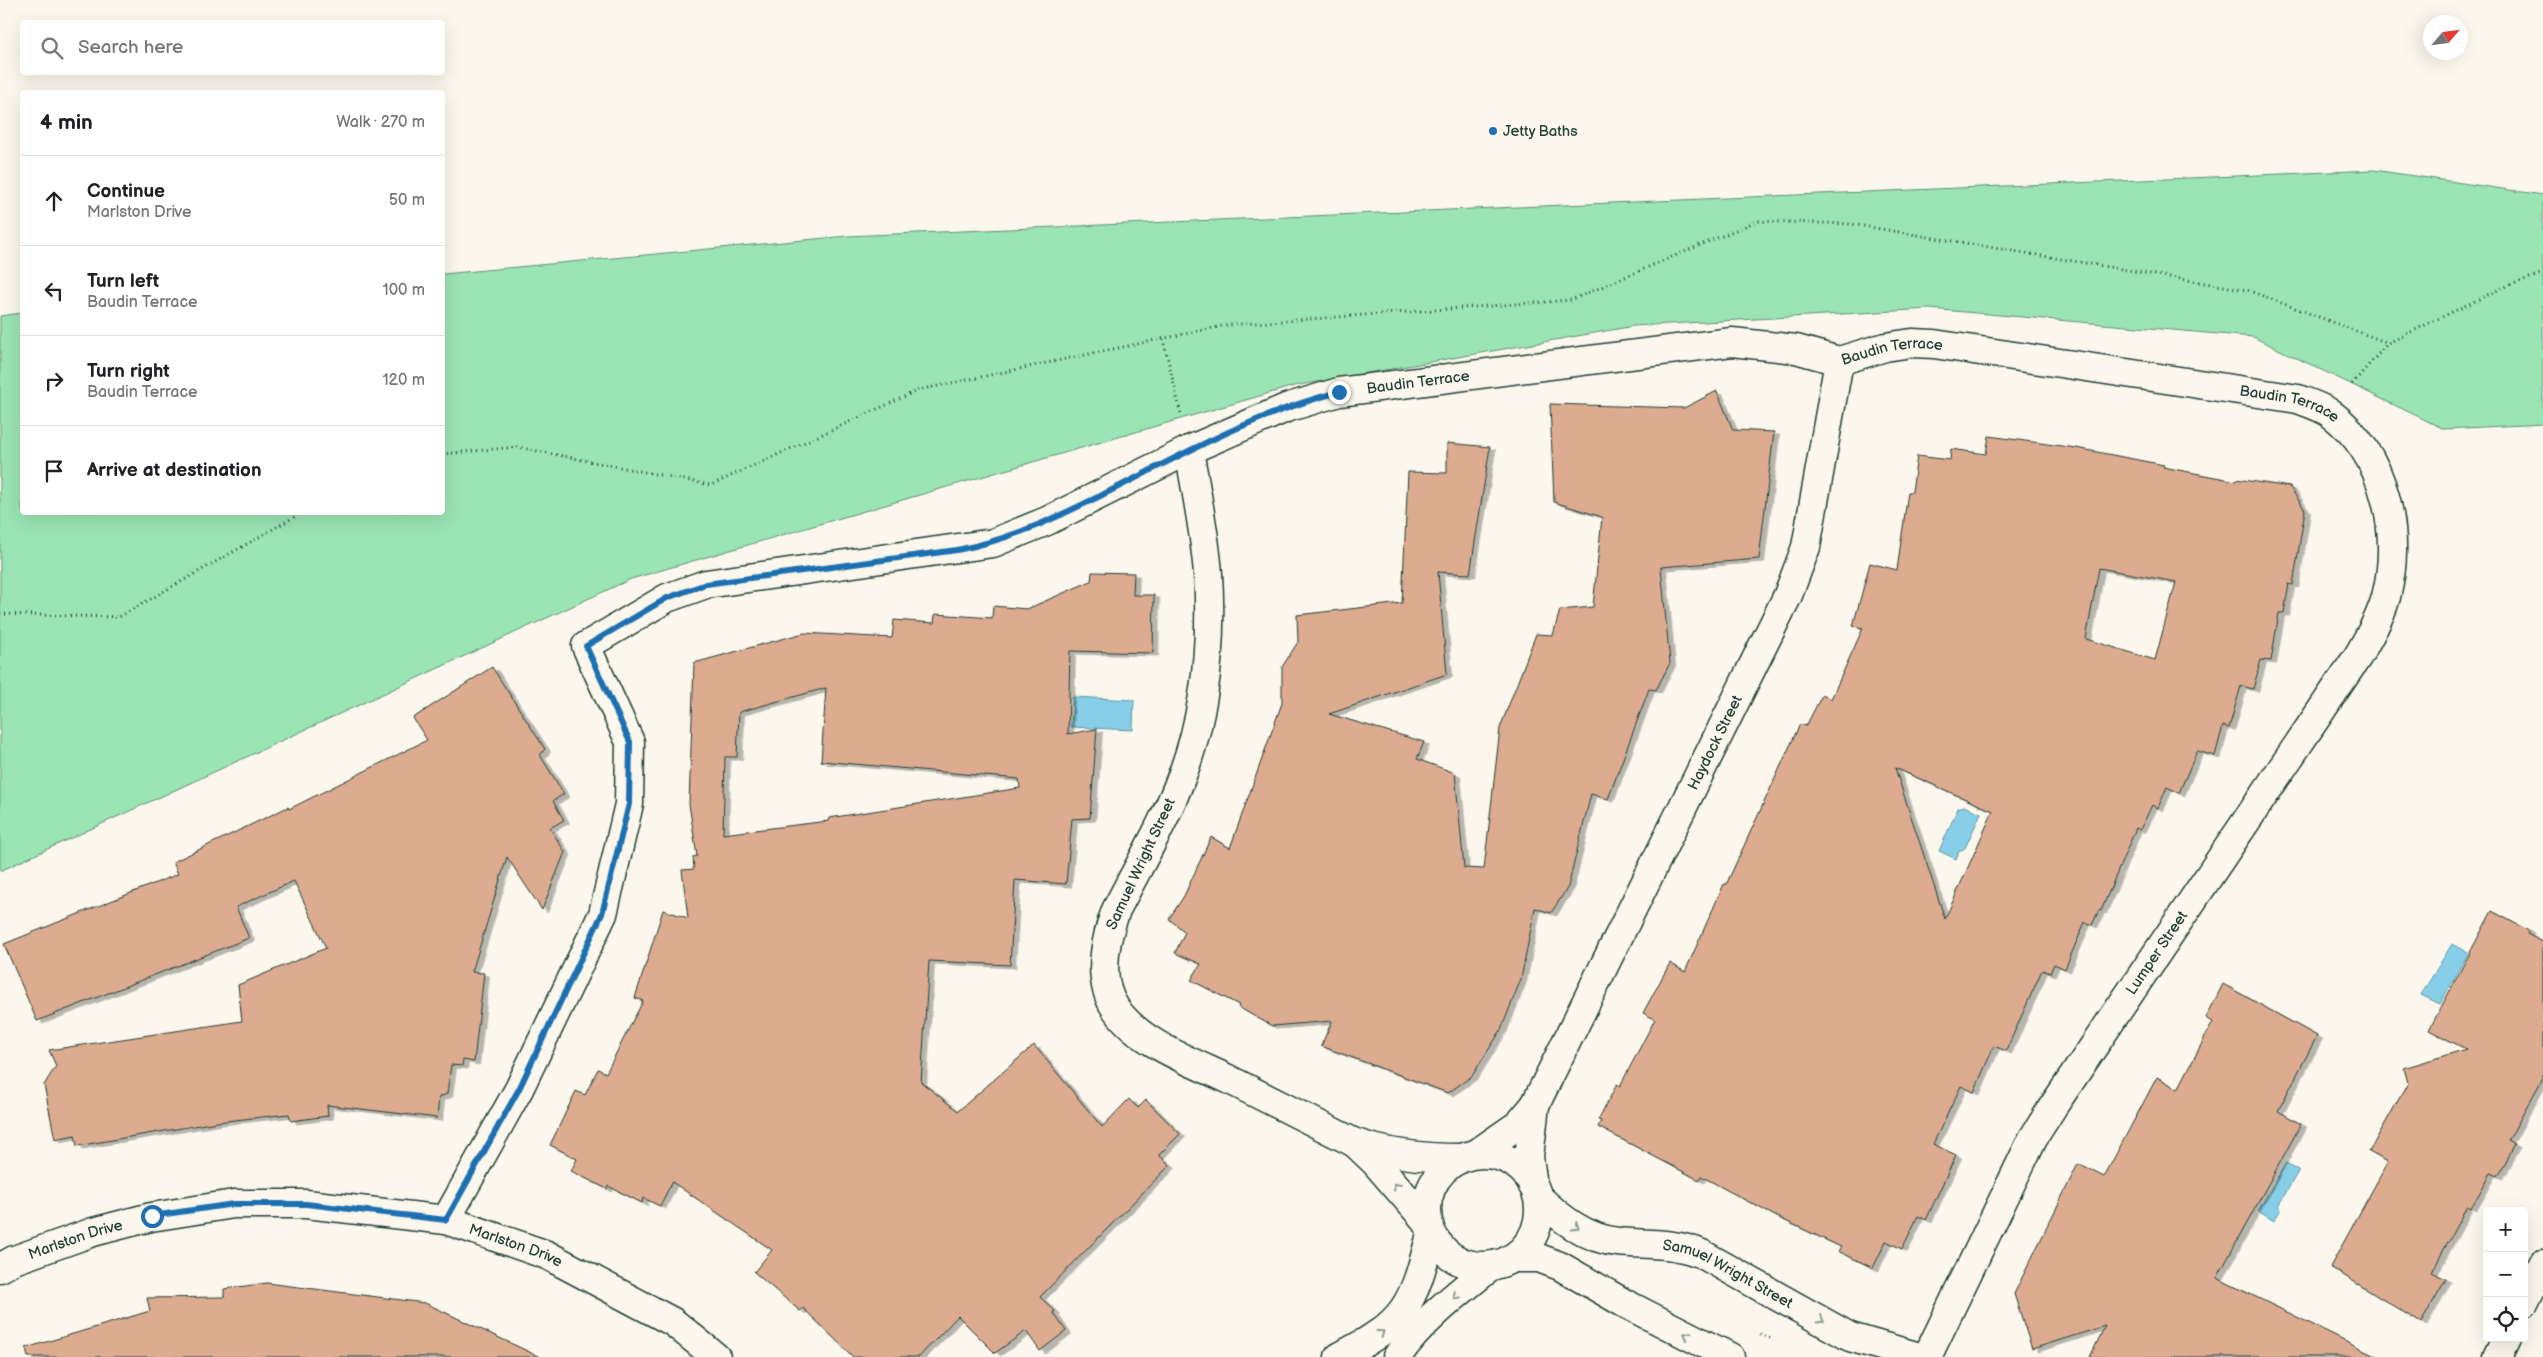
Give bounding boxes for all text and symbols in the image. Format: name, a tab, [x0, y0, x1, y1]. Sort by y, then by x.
north arrow	[2423, 15, 2468, 60]
search box	[20, 20, 445, 75]
icon: search	[38, 34, 66, 62]
text: Search here	[78, 36, 183, 59]
text: 4 min	[40, 110, 93, 135]
text: Walk · 270 m	[336, 113, 425, 132]
place label: Jetty Baths	[1503, 122, 1578, 141]
marker: Jetty Baths	[1487, 125, 1499, 137]
text: Continue	[87, 180, 165, 203]
icon: ahead	[40, 187, 68, 215]
text: 50 m	[389, 191, 425, 210]
text: Marlston Drive	[87, 203, 192, 222]
text: Turn left	[87, 270, 159, 293]
icon: left	[40, 277, 68, 305]
text: 100 m	[382, 281, 425, 300]
text: Baudin Terrace	[87, 293, 197, 312]
street label: Baudin Terrace	[1839, 333, 1944, 369]
text: Turn right	[87, 360, 170, 383]
street label: Baudin Terrace	[1365, 366, 1471, 398]
icon: right	[40, 367, 68, 395]
text: 120 m	[382, 371, 425, 390]
route end	[1328, 381, 1351, 404]
street label: Baudin Terrace	[2238, 381, 2344, 426]
text: Baudin Terrace	[87, 383, 197, 402]
icon: arrive	[40, 457, 68, 485]
text: Arrive at destination	[87, 459, 262, 482]
street label: Haydock Street	[1683, 692, 1747, 793]
street label: Samuel Wright Street	[1102, 795, 1180, 933]
street label: Lumper Street	[2122, 907, 2192, 999]
one-way arrow	[1393, 1182, 1402, 1191]
route start	[141, 1205, 164, 1228]
map controls	[2483, 1207, 2528, 1342]
button: +	[2483, 1207, 2528, 1252]
street label: Marlston Drive	[26, 1215, 125, 1264]
street label: Marlston Drive	[467, 1219, 566, 1271]
one-way arrow	[1570, 1221, 1579, 1231]
street label: Samuel Wright Street	[1662, 1235, 1797, 1313]
button: −	[2483, 1252, 2528, 1297]
one-way arrow	[1453, 1290, 1462, 1299]
button: locate	[2483, 1297, 2528, 1342]
one-way arrow	[1816, 1313, 1825, 1323]
one-way arrow	[1375, 1330, 1384, 1338]
one-way arrow	[1683, 1331, 1692, 1341]

